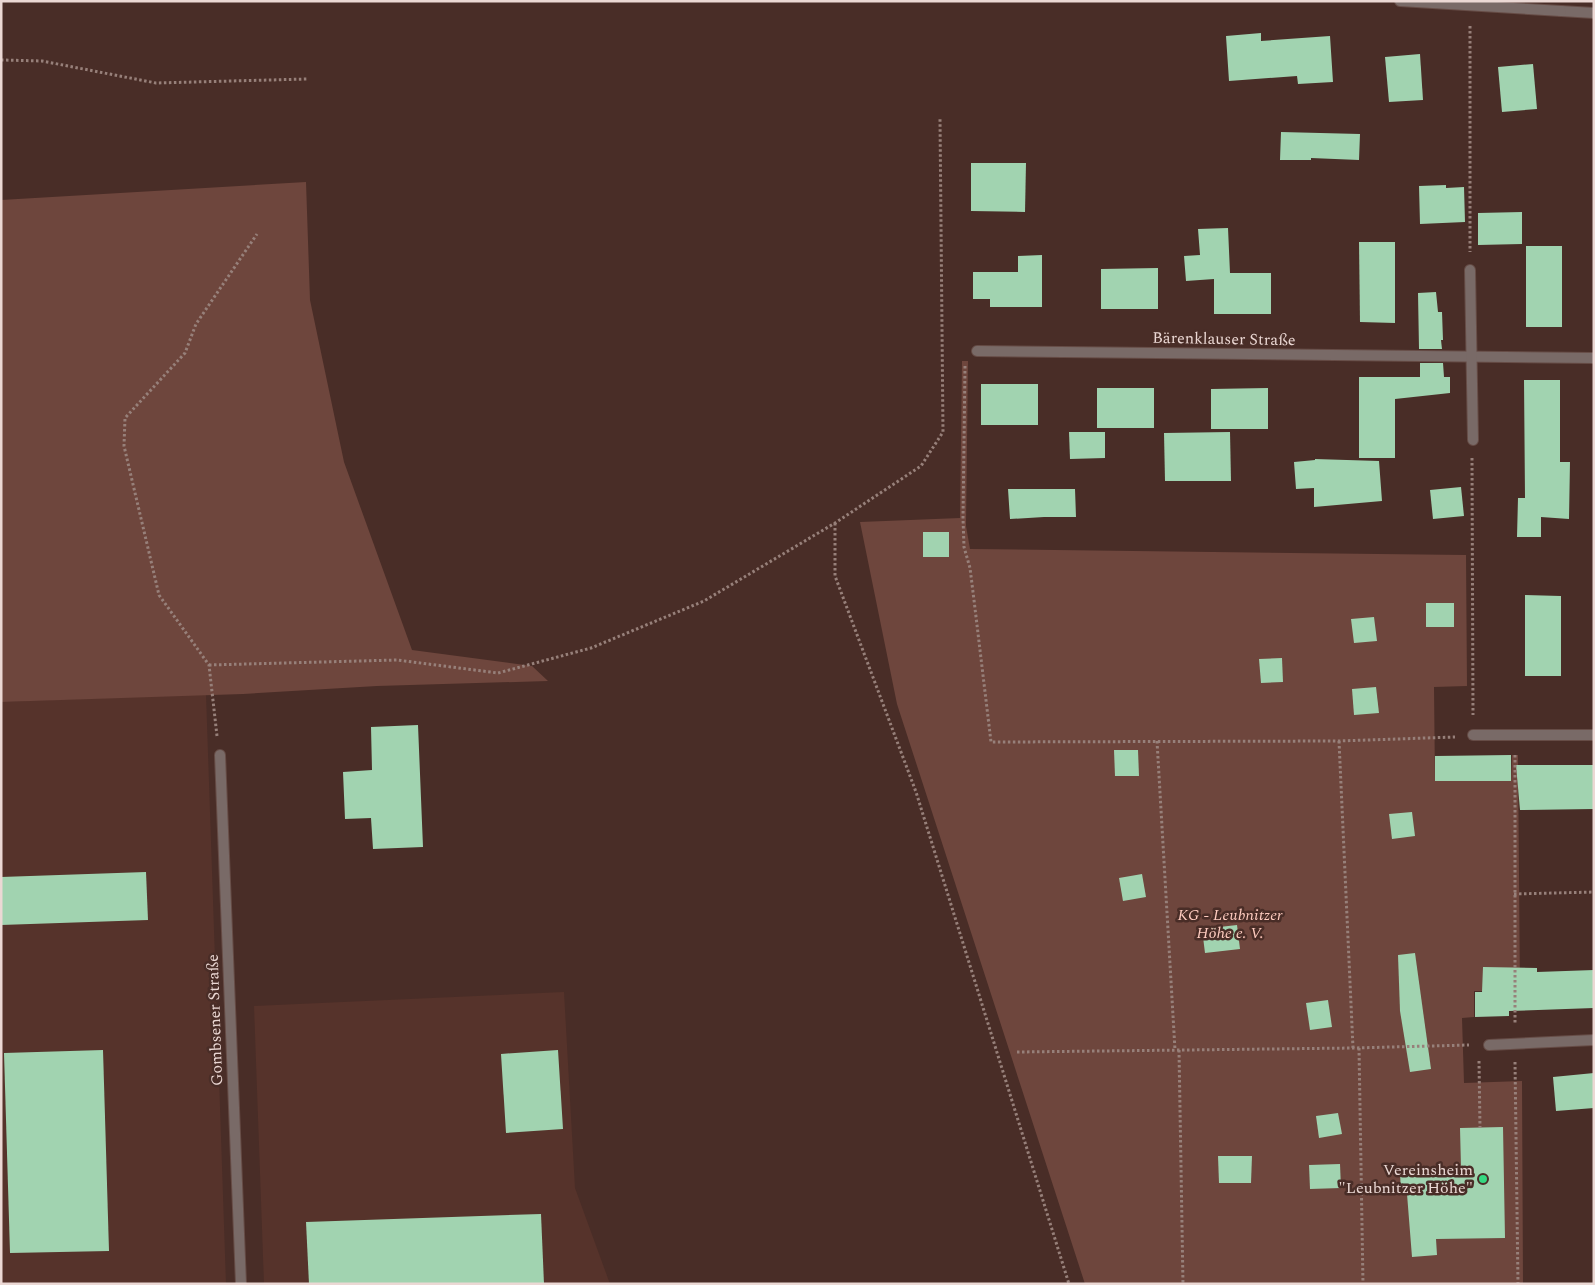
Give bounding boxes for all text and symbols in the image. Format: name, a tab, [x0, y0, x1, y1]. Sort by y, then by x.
street label: Bärenklauser Straße	[1152, 326, 1296, 352]
park label: KG - Leubnitzer Höhe e. V.	[1177, 903, 1283, 945]
street label: Gombsener Straße	[201, 954, 229, 1086]
place label: Vereinsheim "Leubnitzer Höhe"	[1339, 1158, 1473, 1200]
marker: Vereinsheim "Leubnitzer Höhe"	[1477, 1173, 1489, 1185]

